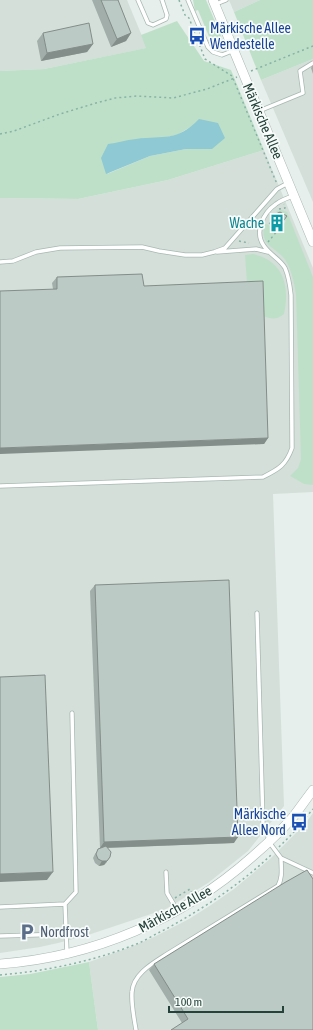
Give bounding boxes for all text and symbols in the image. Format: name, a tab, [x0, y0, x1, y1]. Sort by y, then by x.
place label: Märkische Allee Wendestelle	[210, 20, 291, 52]
bus stop icon: Märkische Allee Wendestelle	[187, 26, 207, 46]
street label: Märkische Allee	[240, 81, 286, 161]
building icon: Wache	[267, 213, 287, 233]
place label: Wache	[229, 215, 264, 231]
place label: Märkische Allee Nord	[232, 806, 286, 838]
bus stop icon: Märkische Allee Nord	[289, 812, 309, 832]
street label: Märkische Allee	[136, 882, 214, 936]
parking icon: Nordfrost	[17, 922, 37, 942]
place label: Nordfrost	[40, 924, 89, 940]
scale bar	[169, 988, 283, 1014]
text: 100 m	[175, 995, 202, 1009]

